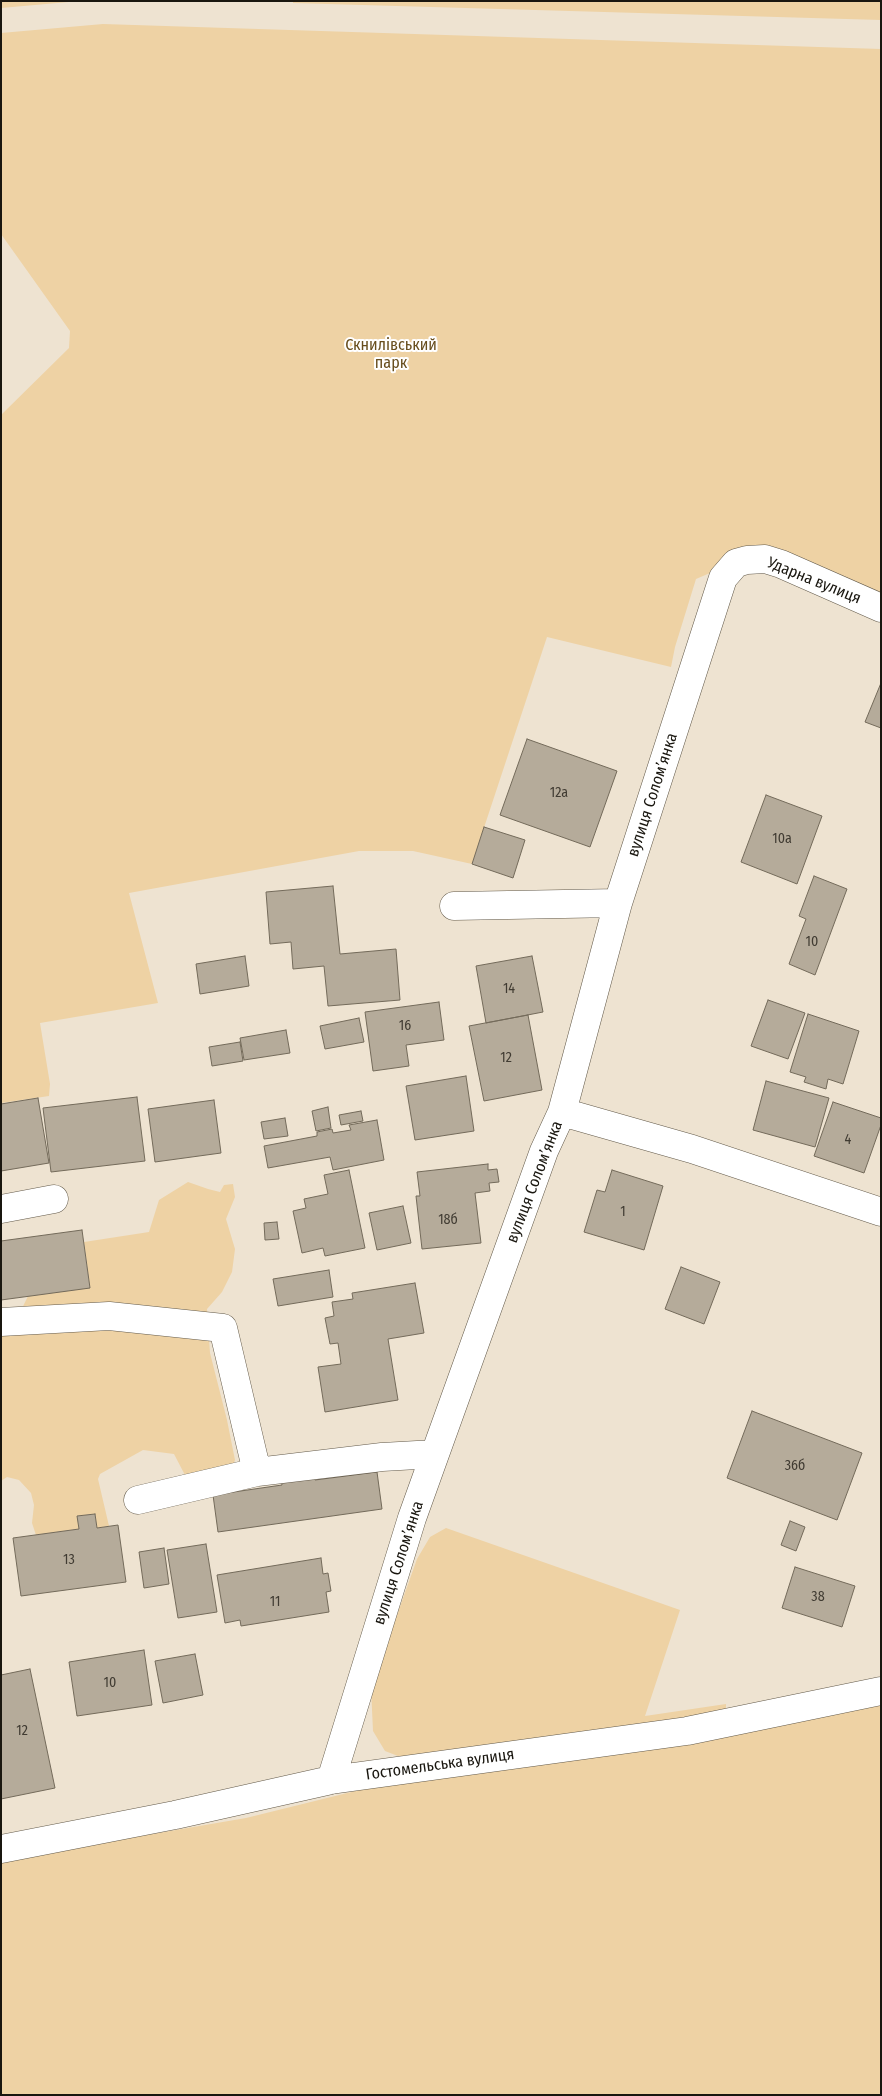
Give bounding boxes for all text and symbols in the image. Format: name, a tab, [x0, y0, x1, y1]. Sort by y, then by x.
park label: Скнилівський парк	[345, 336, 437, 374]
street label: Ударна вулиця	[764, 553, 864, 609]
street label: вулиця Соломʼянка	[624, 731, 682, 859]
house number: 12а	[550, 785, 568, 801]
house number: 10а	[772, 831, 792, 847]
house number: 10	[806, 934, 818, 950]
house number: 14	[503, 981, 515, 997]
house number: 16	[399, 1018, 411, 1034]
house number: 12	[500, 1050, 512, 1066]
street label: вулиця Соломʼянка	[503, 1118, 567, 1246]
house number: 4	[845, 1132, 851, 1148]
house number: 1	[620, 1204, 626, 1220]
house number: 18б	[438, 1212, 458, 1228]
house number: 36б	[785, 1458, 805, 1474]
street label: вулиця Соломʼянка	[370, 1499, 428, 1627]
house number: 13	[63, 1552, 75, 1568]
house number: 38	[811, 1589, 825, 1605]
house number: 11	[270, 1594, 280, 1610]
house number: 10	[104, 1675, 116, 1691]
house number: 12	[16, 1723, 28, 1739]
street label: Гостомельська вулиця	[365, 1745, 515, 1785]

